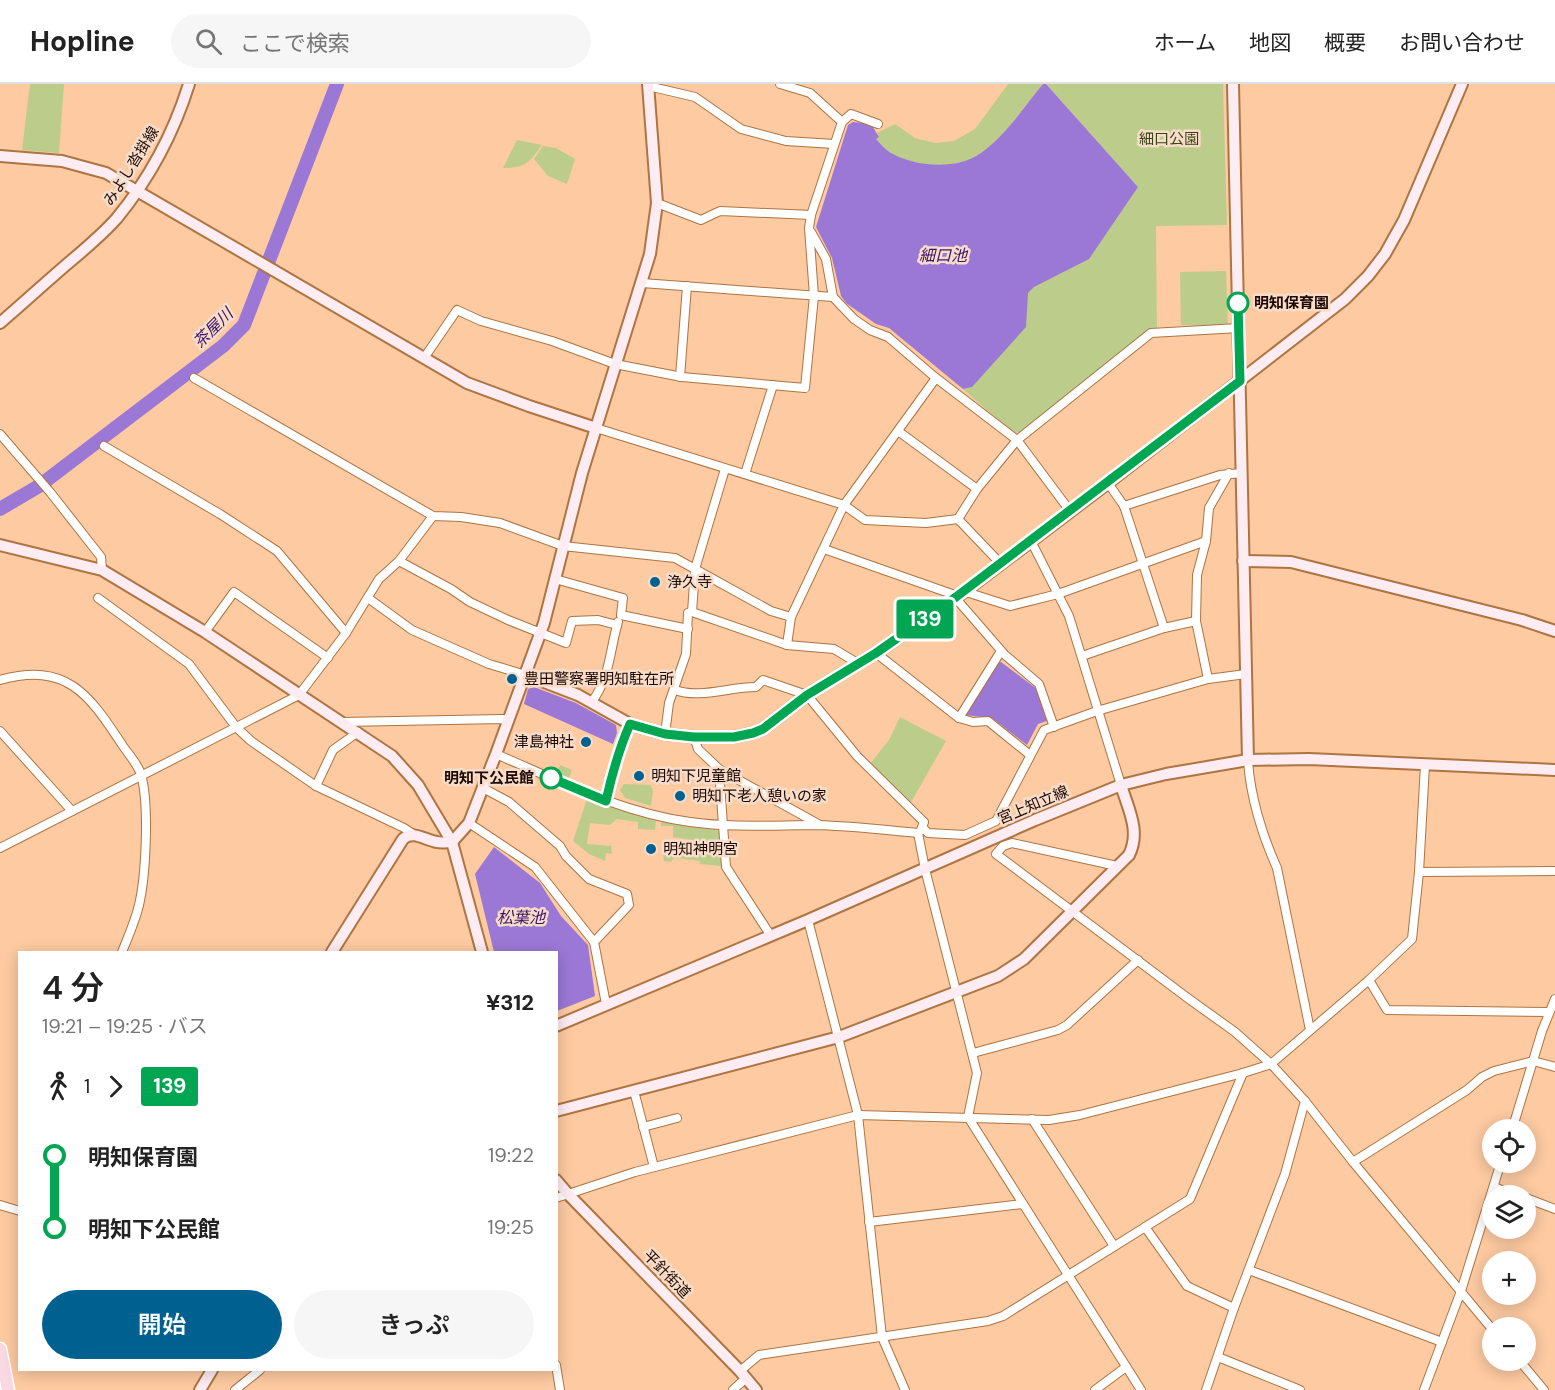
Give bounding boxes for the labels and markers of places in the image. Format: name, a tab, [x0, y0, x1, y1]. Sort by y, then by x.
marker: 明知保育園	[1227, 292, 1249, 314]
place label: 明知保育園	[1254, 293, 1329, 313]
place label: 浄久寺	[667, 572, 712, 592]
marker: 浄久寺	[648, 575, 662, 589]
place label: 豊田警察署明知駐在所	[524, 669, 674, 689]
marker: 豊田警察署明知駐在所	[505, 672, 519, 686]
place label: 津島神社	[514, 732, 574, 752]
marker: 津島神社	[579, 735, 593, 749]
place label: 明知下児童館	[651, 766, 741, 786]
marker: 明知下公民館	[540, 767, 562, 789]
place label: 明知下公民館	[444, 768, 534, 788]
marker: 明知下児童館	[632, 769, 646, 783]
place label: 明知下老人憩いの家	[692, 786, 827, 806]
marker: 明知下老人憩いの家	[673, 789, 687, 803]
place label: 明知神明宮	[663, 839, 738, 859]
marker: 明知神明宮	[644, 842, 658, 856]

